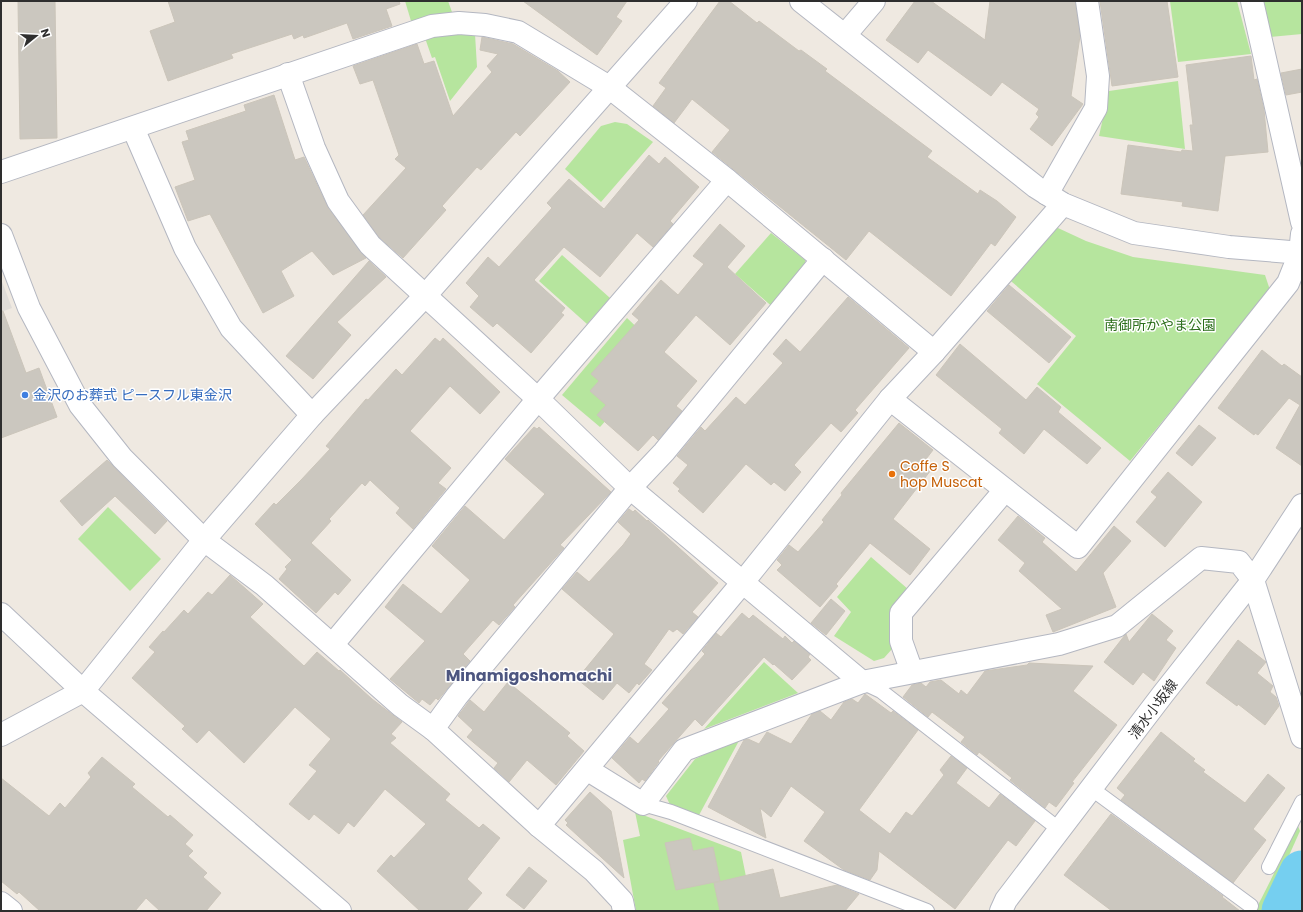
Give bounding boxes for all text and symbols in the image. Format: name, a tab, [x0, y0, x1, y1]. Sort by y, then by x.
north arrow	[16, 16, 56, 56]
text: N	[37, 26, 54, 39]
park label: 南御所かやま公園	[1104, 315, 1216, 335]
place label: 金沢のお葬式 ピースフル東金沢	[33, 385, 232, 405]
marker: 金沢のお葬式 ピースフル東金沢	[20, 390, 30, 400]
place label: Coffe S hop Muscat	[900, 456, 983, 492]
marker: Coffe S hop Muscat	[887, 469, 897, 479]
district label: Minamigoshomachi	[446, 664, 612, 687]
street label: 清水小坂線	[1124, 675, 1182, 743]

